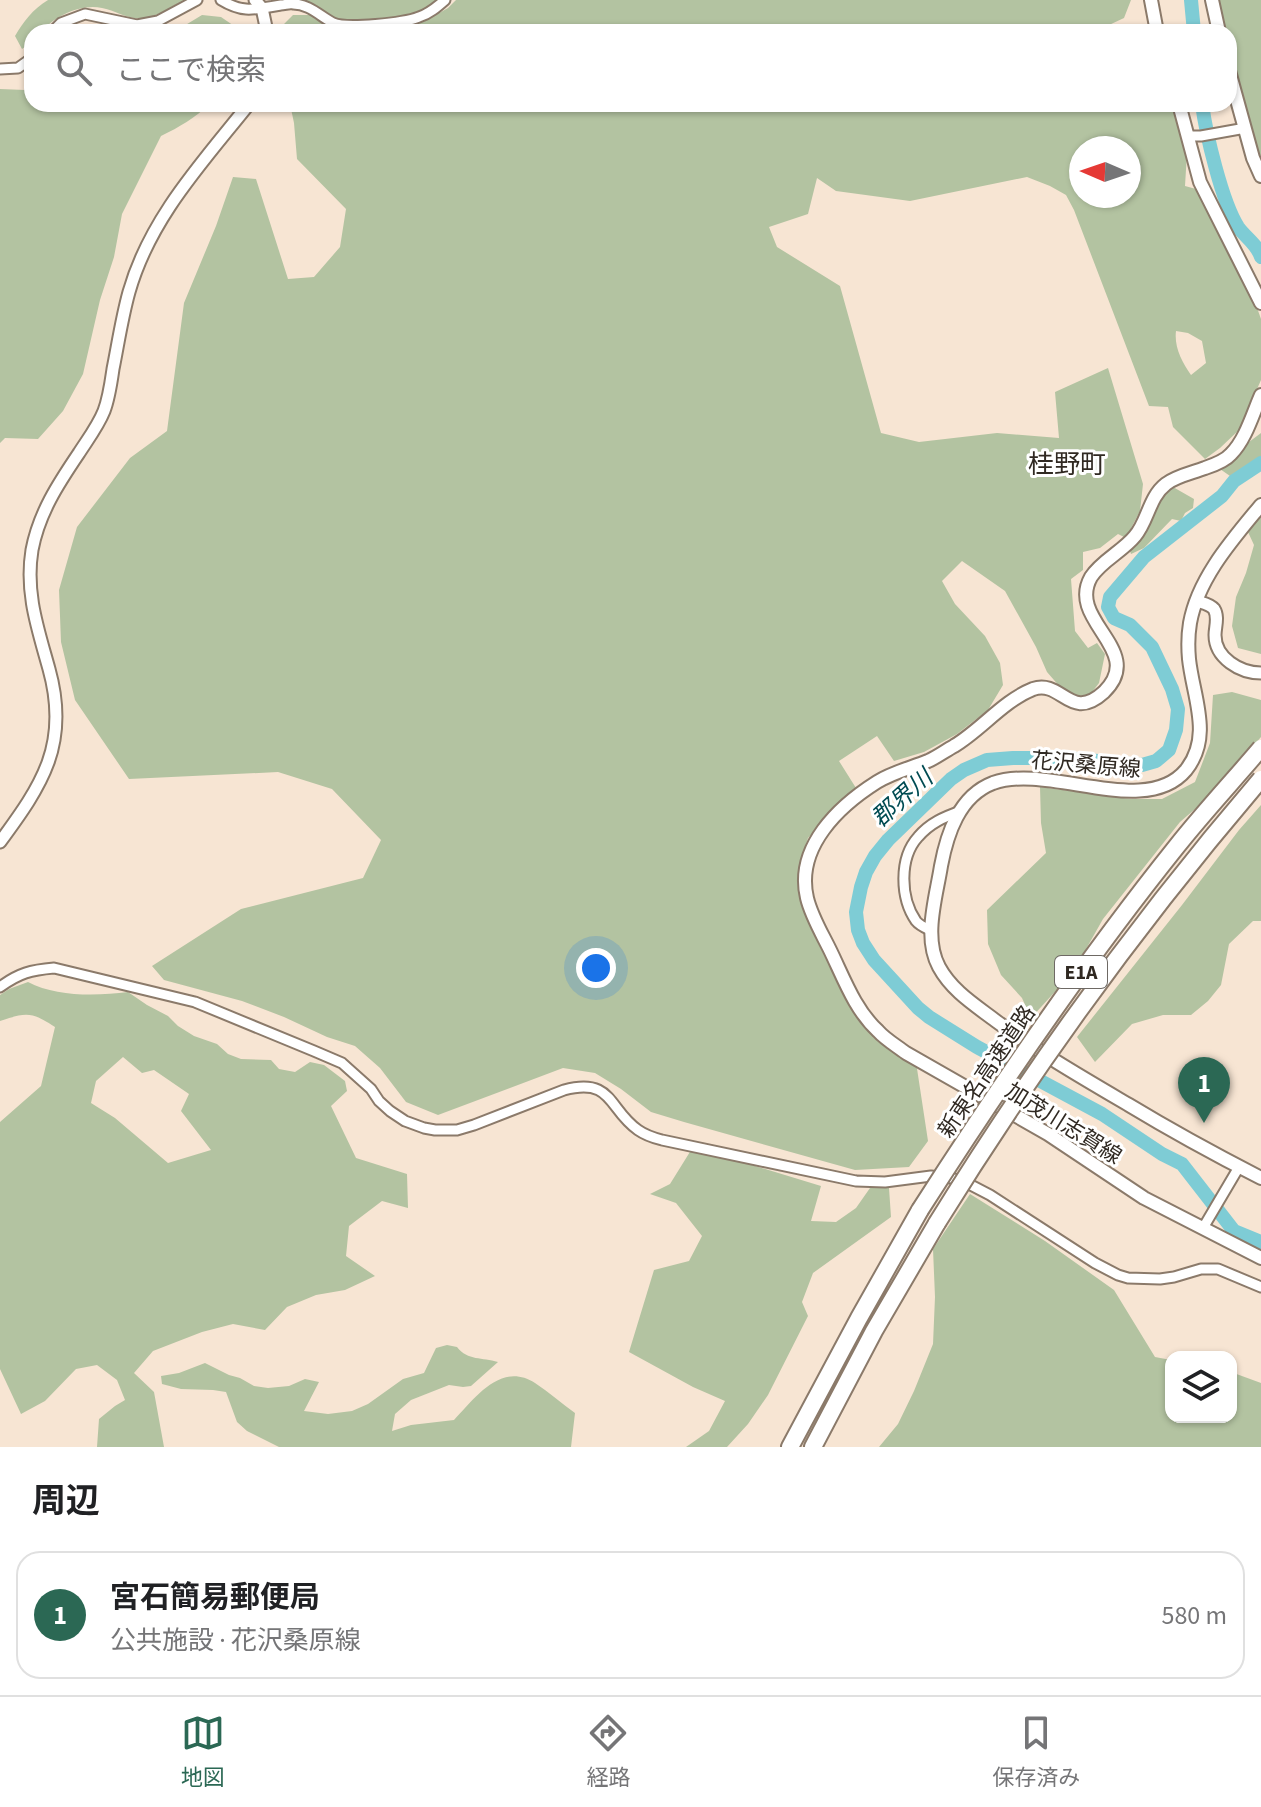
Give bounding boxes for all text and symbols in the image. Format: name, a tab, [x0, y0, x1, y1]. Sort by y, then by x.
search box	[24, 24, 1237, 112]
icon: search	[52, 46, 96, 90]
text: ここで検索	[116, 49, 266, 92]
north arrow	[1069, 136, 1141, 208]
district label: 桂野町	[1028, 446, 1106, 483]
street label: 花沢桑原線	[1030, 744, 1142, 786]
water label: 郡界川	[864, 759, 943, 835]
your location	[576, 948, 616, 988]
road number: E1A	[1055, 956, 1107, 988]
street label: 新東名高速道路	[931, 999, 1043, 1144]
pin: 1	[1178, 1057, 1230, 1123]
street label: 加茂川志賀線	[999, 1075, 1128, 1172]
map controls	[1165, 1351, 1237, 1423]
button: layers	[1165, 1351, 1237, 1423]
text: 周辺	[32, 1477, 100, 1526]
text: 宮石簡易郵便局	[110, 1576, 320, 1619]
text: 1	[53, 1597, 67, 1634]
text: 580 m	[1161, 1597, 1227, 1634]
text: 公共施設 · 花沢桑原線	[110, 1622, 361, 1659]
tab: 地図	[181, 1711, 225, 1794]
tab: 経路	[586, 1711, 630, 1794]
tab: 保存済み	[992, 1711, 1080, 1794]

